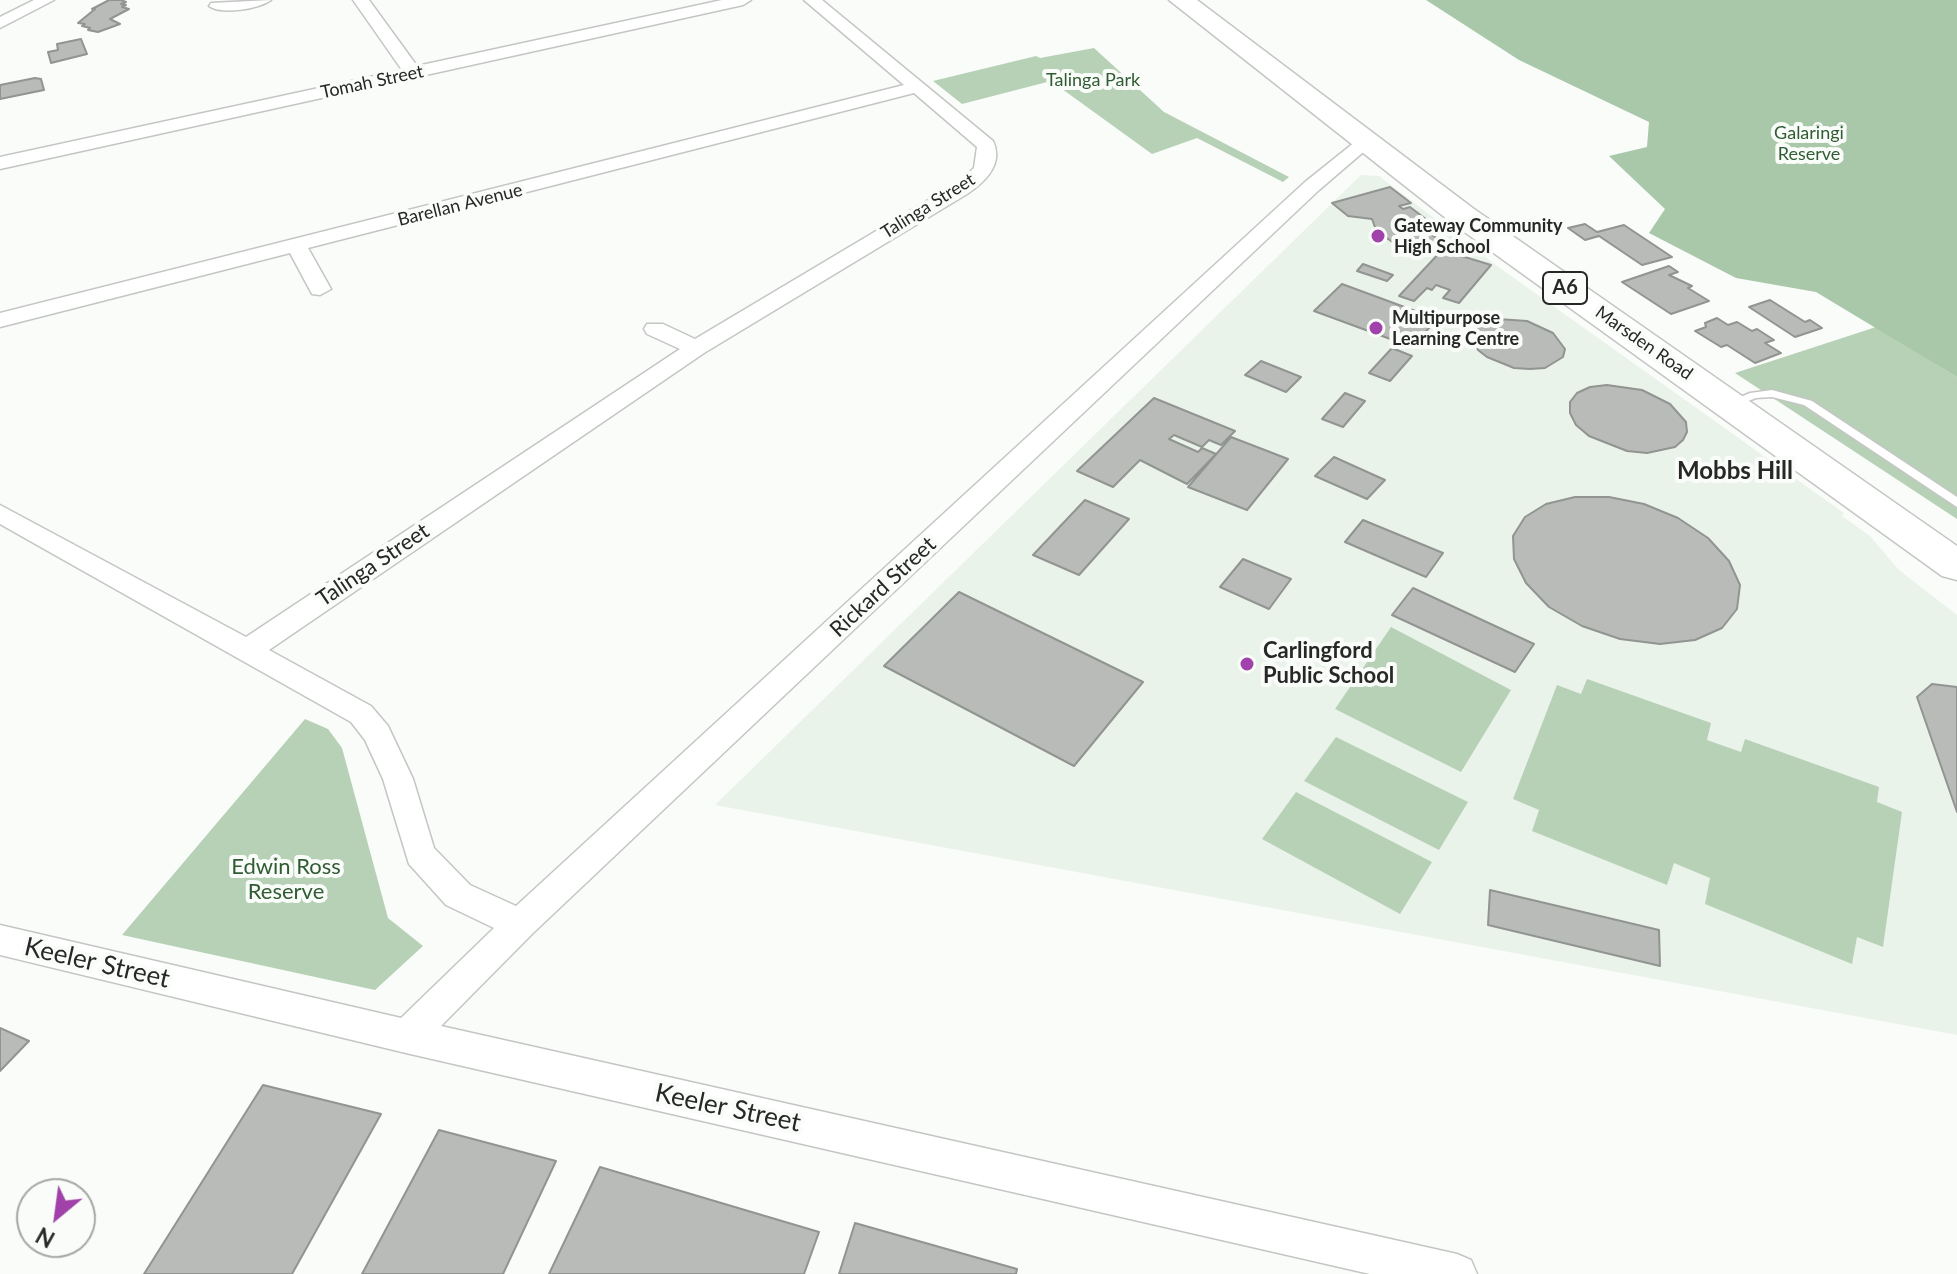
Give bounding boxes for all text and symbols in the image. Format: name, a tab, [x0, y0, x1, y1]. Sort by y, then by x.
street label: Tomah Street	[319, 61, 425, 103]
park label: Talinga Park	[1046, 69, 1140, 91]
park label: Galaringi Reserve	[1774, 122, 1844, 164]
street label: Talinga Street	[877, 169, 979, 243]
street label: Barellan Avenue	[395, 179, 525, 231]
place label: Gateway Community High School	[1394, 215, 1563, 258]
marker: Gateway Community High School	[1369, 227, 1387, 245]
road number: A6	[1543, 272, 1587, 304]
street label: Marsden Road	[1591, 302, 1697, 384]
place label: Multipurpose Learning Centre	[1392, 307, 1519, 350]
marker: Multipurpose Learning Centre	[1367, 319, 1385, 337]
district label: Mobbs Hill	[1677, 457, 1793, 485]
street label: Talinga Street	[312, 518, 434, 612]
street label: Rickard Street	[825, 531, 941, 643]
place label: Carlingford Public School	[1263, 638, 1394, 690]
marker: Carlingford Public School	[1238, 655, 1256, 673]
park label: Edwin Ross Reserve	[231, 854, 341, 906]
street label: Keeler Street	[21, 931, 173, 995]
street label: Keeler Street	[652, 1077, 804, 1139]
north arrow	[16, 1178, 96, 1258]
text: N	[31, 1222, 59, 1254]

